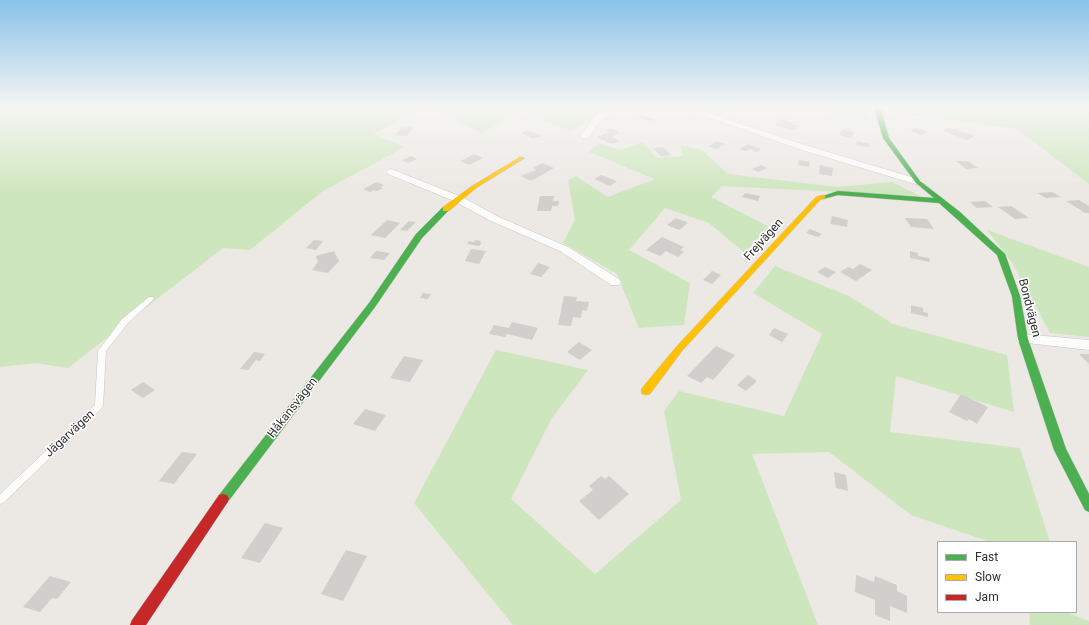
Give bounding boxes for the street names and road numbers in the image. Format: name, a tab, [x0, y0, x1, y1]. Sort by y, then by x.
street label: Frejvägen	[741, 216, 787, 264]
street label: Bondvägen	[1015, 277, 1043, 339]
street label: Håkansvägen	[265, 375, 321, 441]
street label: Jägarvägen	[42, 407, 98, 461]

